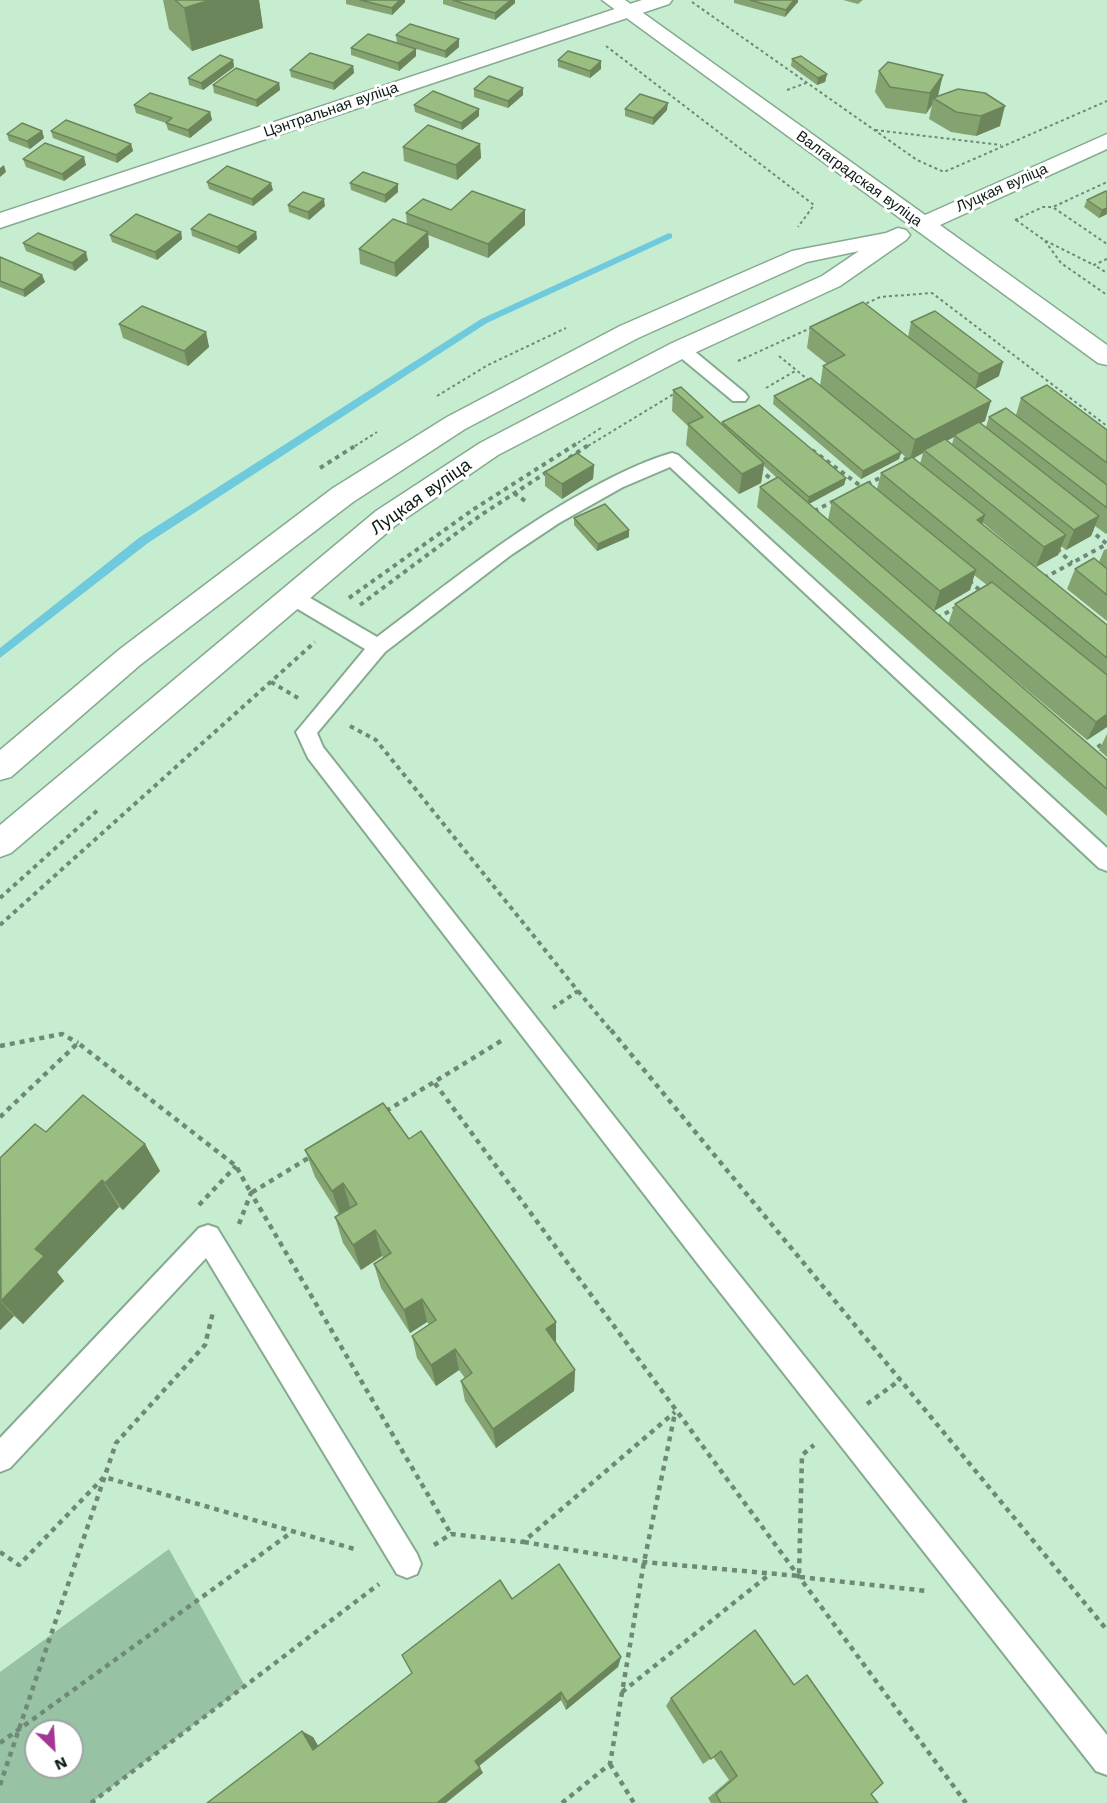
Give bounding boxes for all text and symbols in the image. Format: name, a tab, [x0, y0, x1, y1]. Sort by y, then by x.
street label: Цэнтральная вуліца	[261, 79, 401, 141]
street label: Валгаградская вуліца	[793, 127, 925, 231]
street label: Луцкая вуліца	[953, 160, 1051, 216]
street label: Луцкая вуліца	[366, 454, 476, 540]
north arrow	[24, 1719, 84, 1779]
text: N	[52, 1753, 70, 1775]

